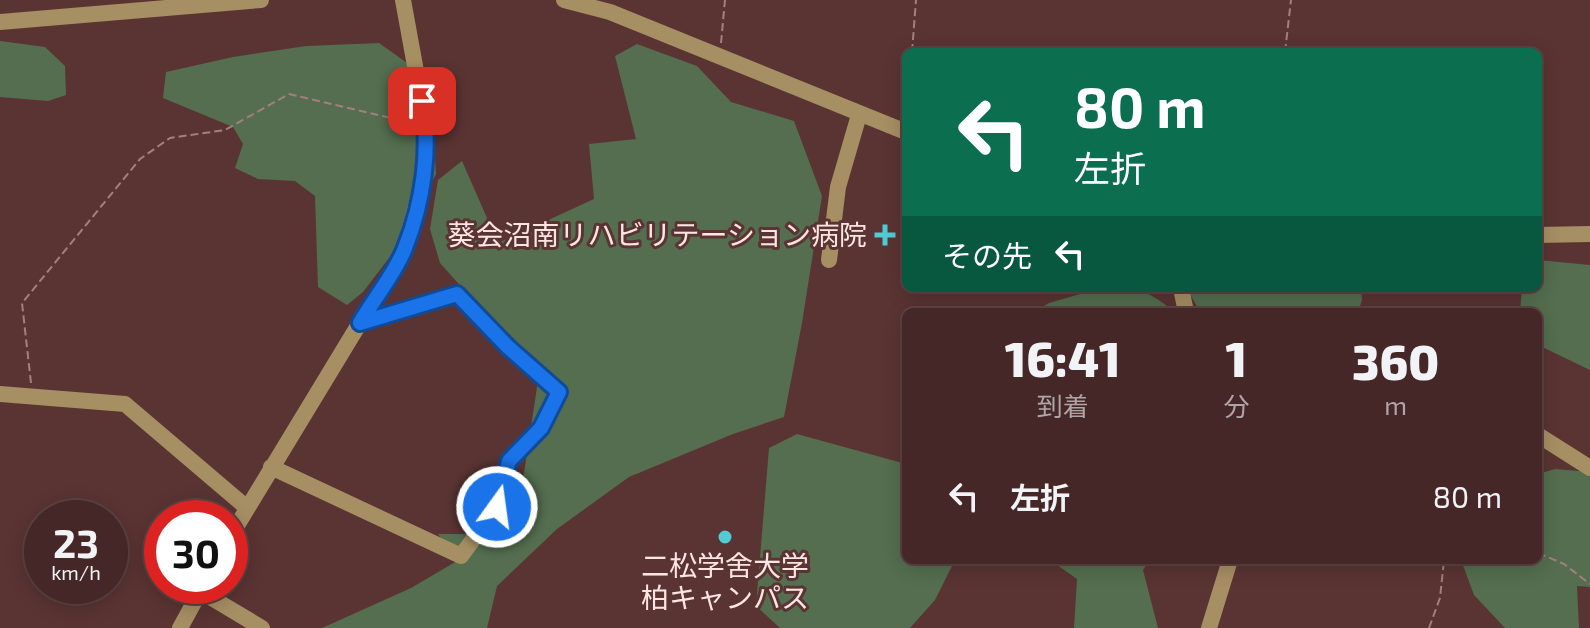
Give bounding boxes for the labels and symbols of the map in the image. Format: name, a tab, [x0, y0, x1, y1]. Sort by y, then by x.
pin	[388, 67, 456, 135]
place label: 葵会沼南リハビリテーション病院	[448, 217, 867, 251]
marker: 葵会沼南リハビリテーション病院	[874, 224, 896, 246]
position arrow	[455, 465, 539, 549]
speed limit sign: 30	[144, 500, 248, 604]
marker: 二松学舍大学 柏キャンパス	[716, 528, 734, 546]
place label: 二松学舍大学 柏キャンパス	[641, 548, 809, 614]

